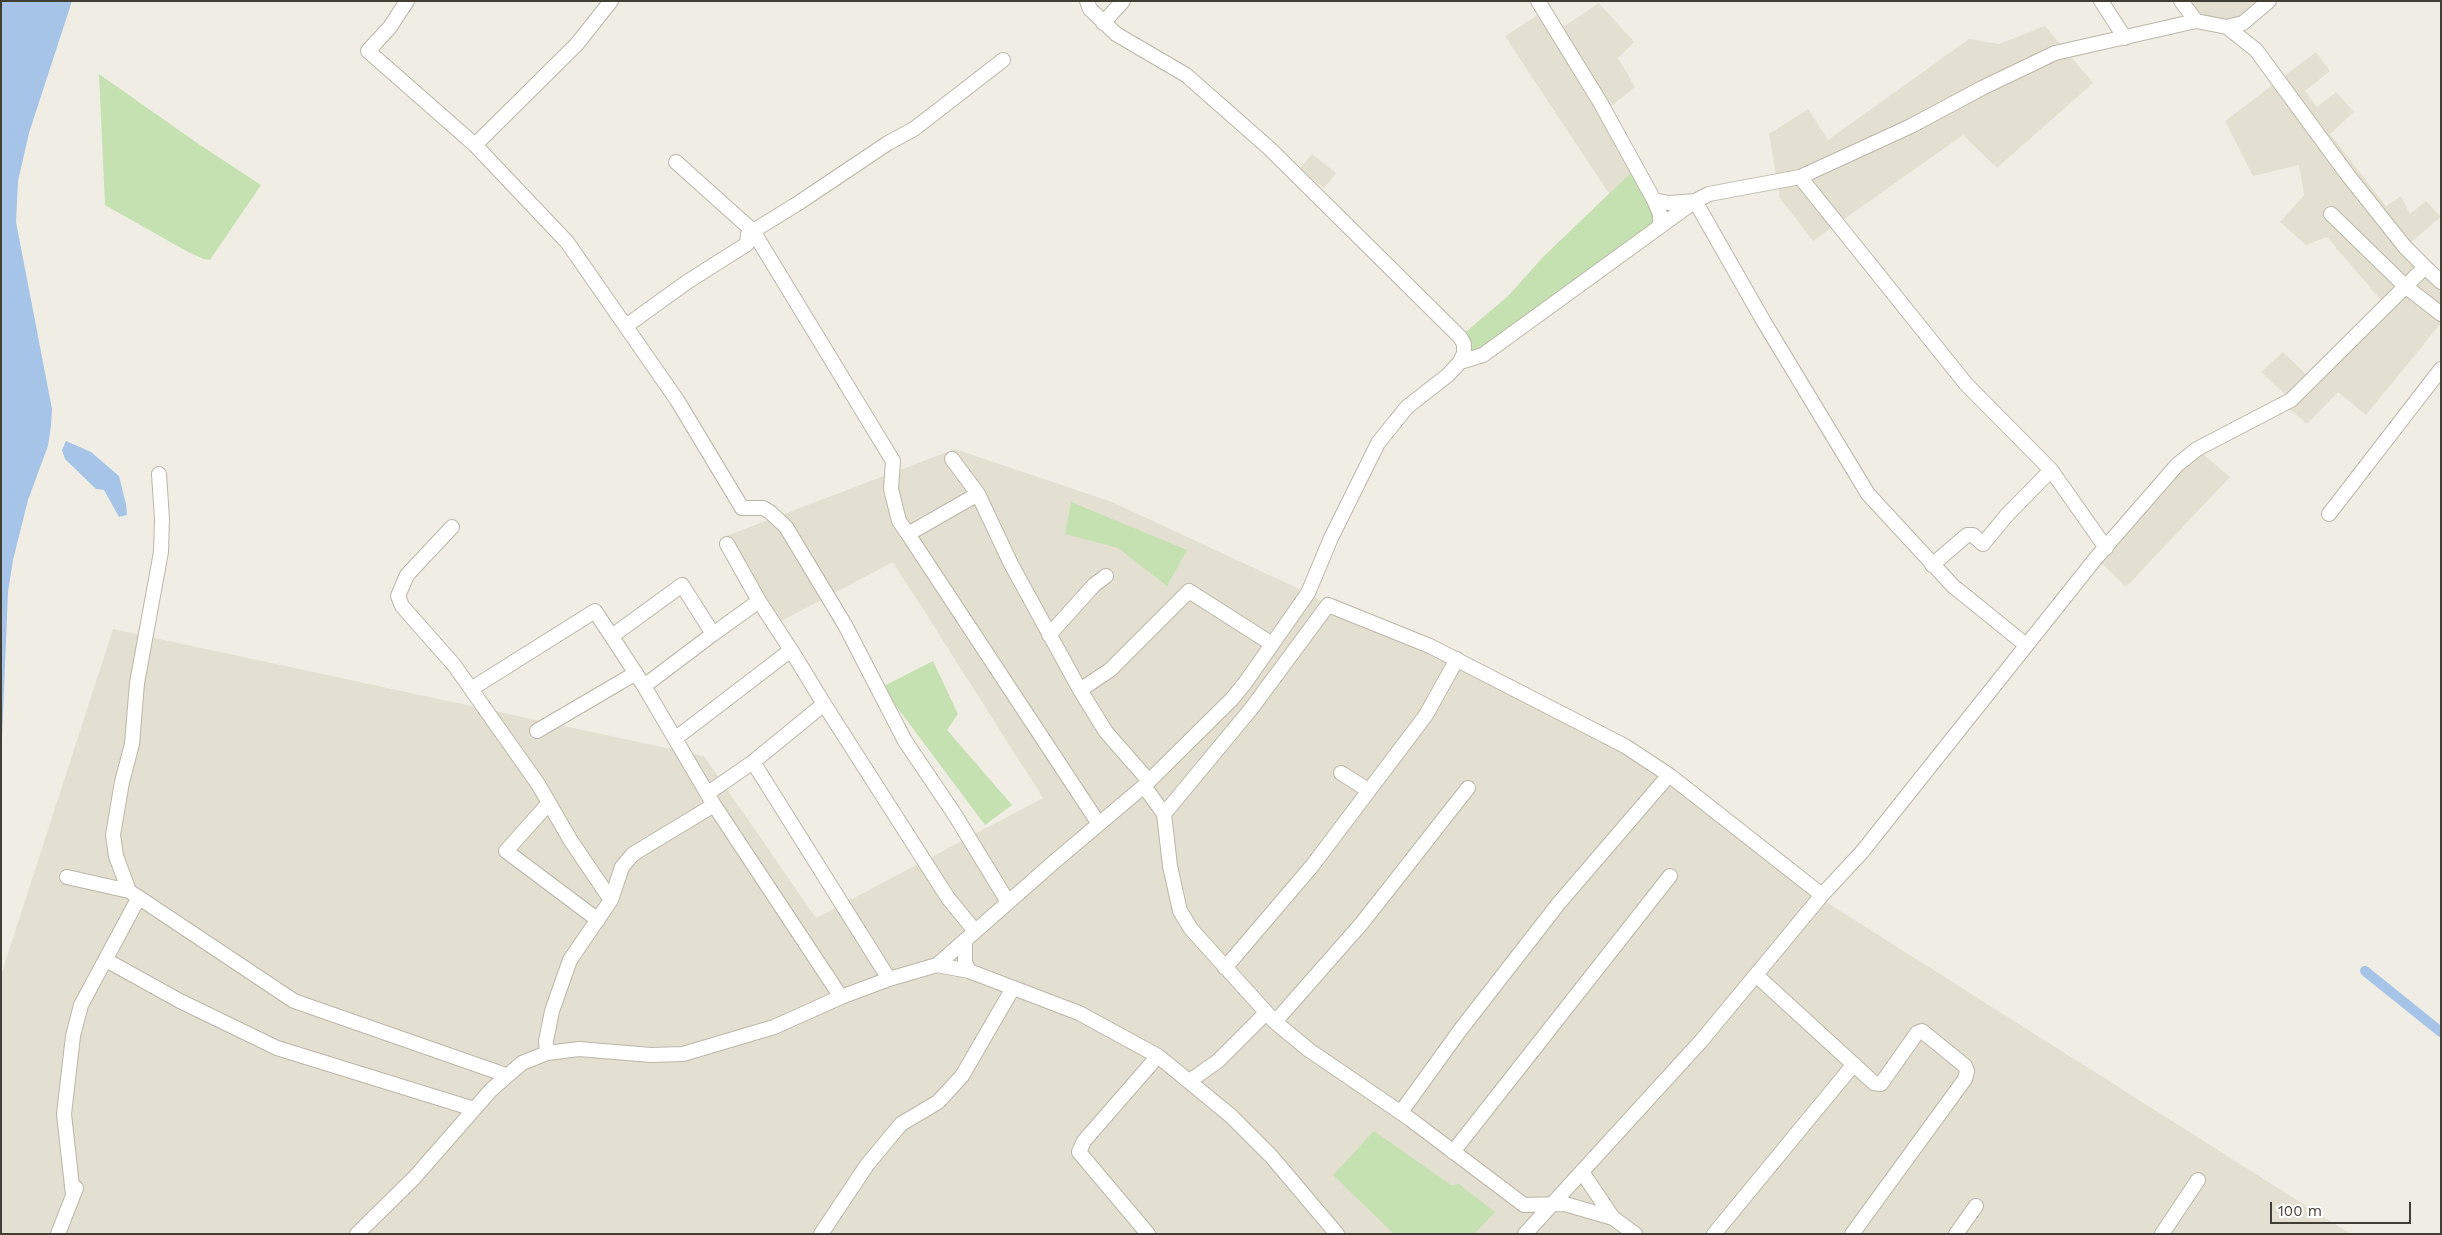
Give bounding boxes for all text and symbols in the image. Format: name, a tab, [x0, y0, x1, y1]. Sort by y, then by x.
scale bar	[2272, 1192, 2413, 1224]
text: 100 m	[2278, 1202, 2322, 1220]

